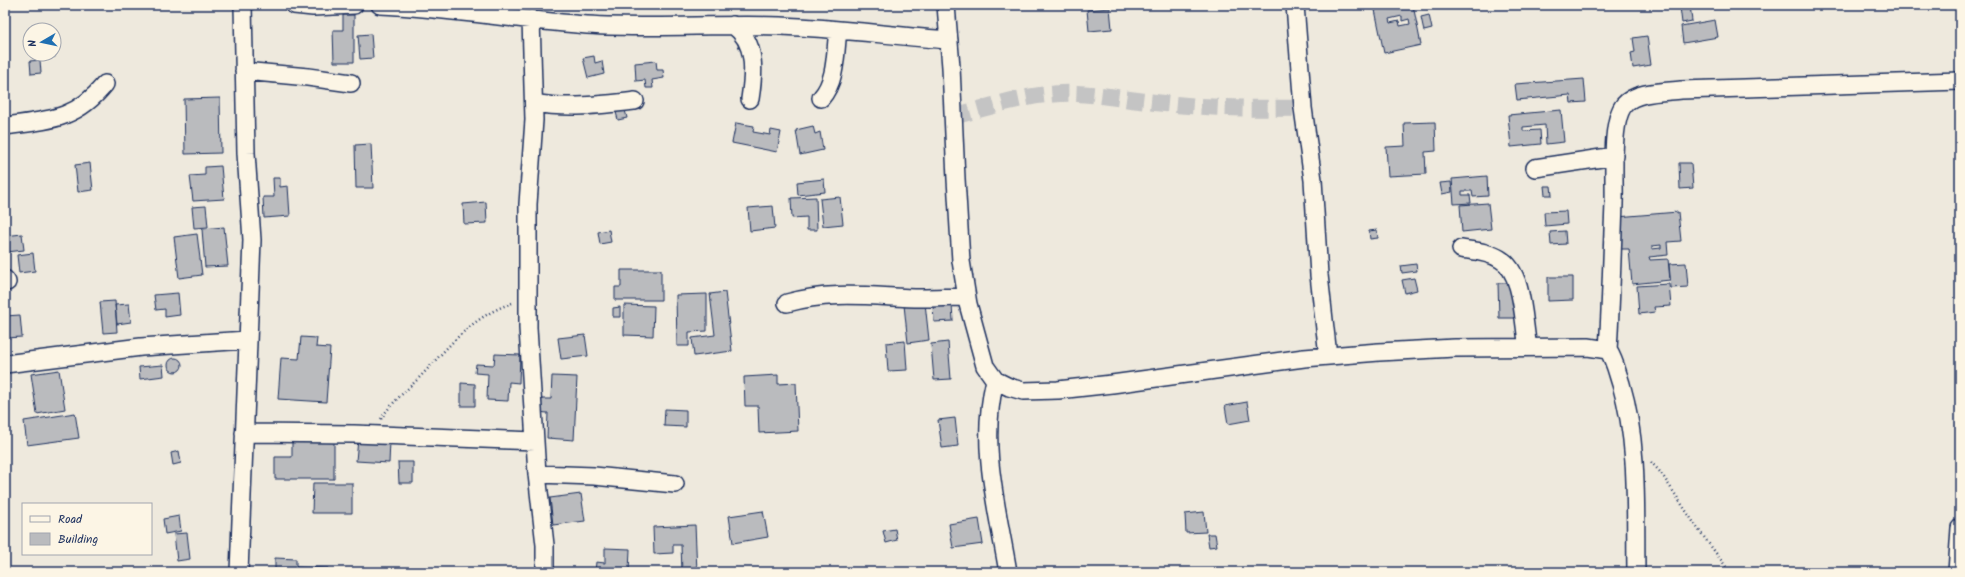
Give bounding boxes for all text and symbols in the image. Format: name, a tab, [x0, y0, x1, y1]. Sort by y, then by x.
north arrow	[22, 22, 62, 62]
text: N	[24, 39, 43, 48]
legend	[22, 503, 152, 555]
text: Road	[58, 510, 83, 529]
text: Building	[58, 530, 98, 549]

